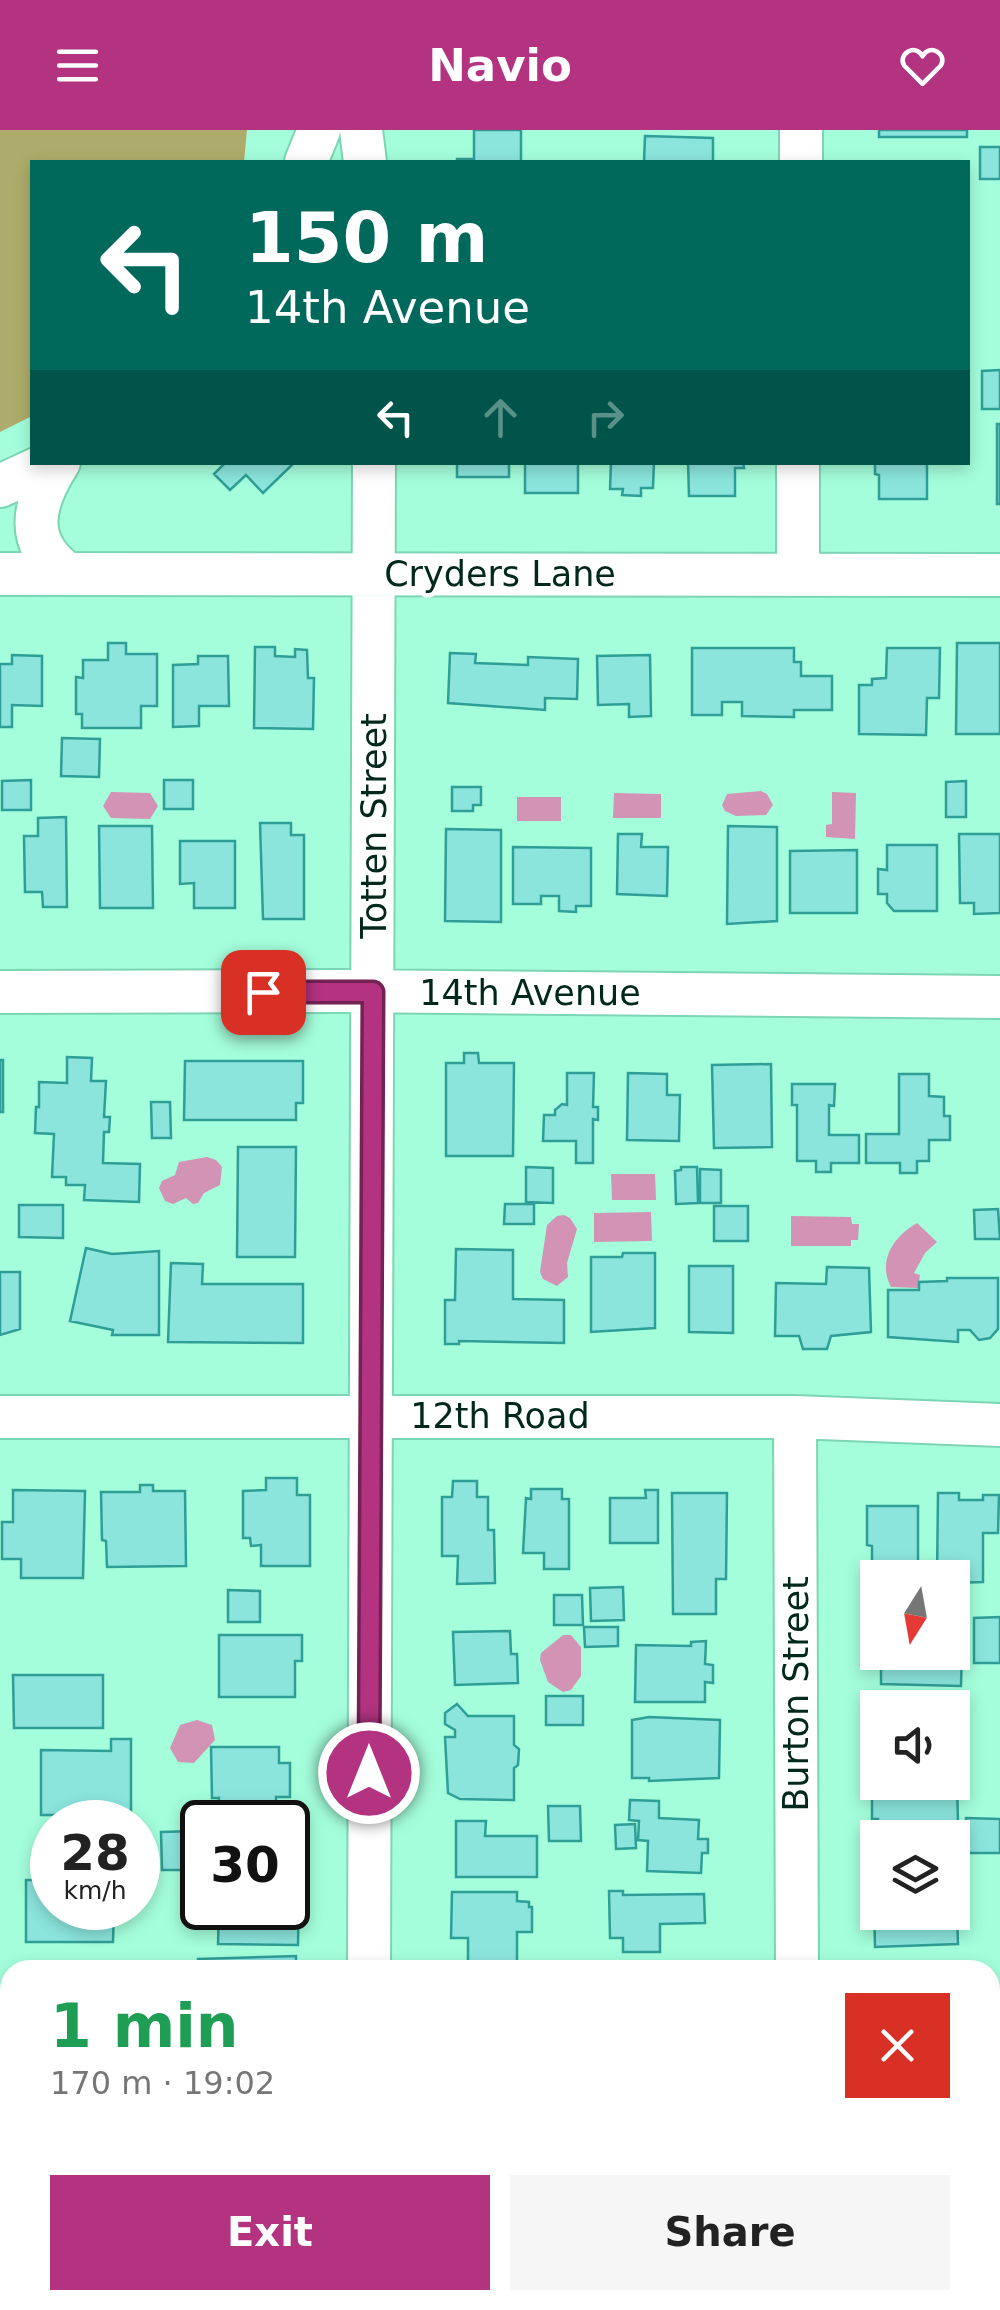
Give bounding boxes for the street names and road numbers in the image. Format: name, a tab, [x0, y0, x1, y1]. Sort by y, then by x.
street label: Cryders Lane	[384, 554, 616, 594]
street label: Totten Street	[354, 713, 394, 940]
street label: 14th Avenue	[419, 973, 641, 1013]
street label: 12th Road	[410, 1396, 590, 1436]
street label: Burton Street	[776, 1576, 816, 1812]

